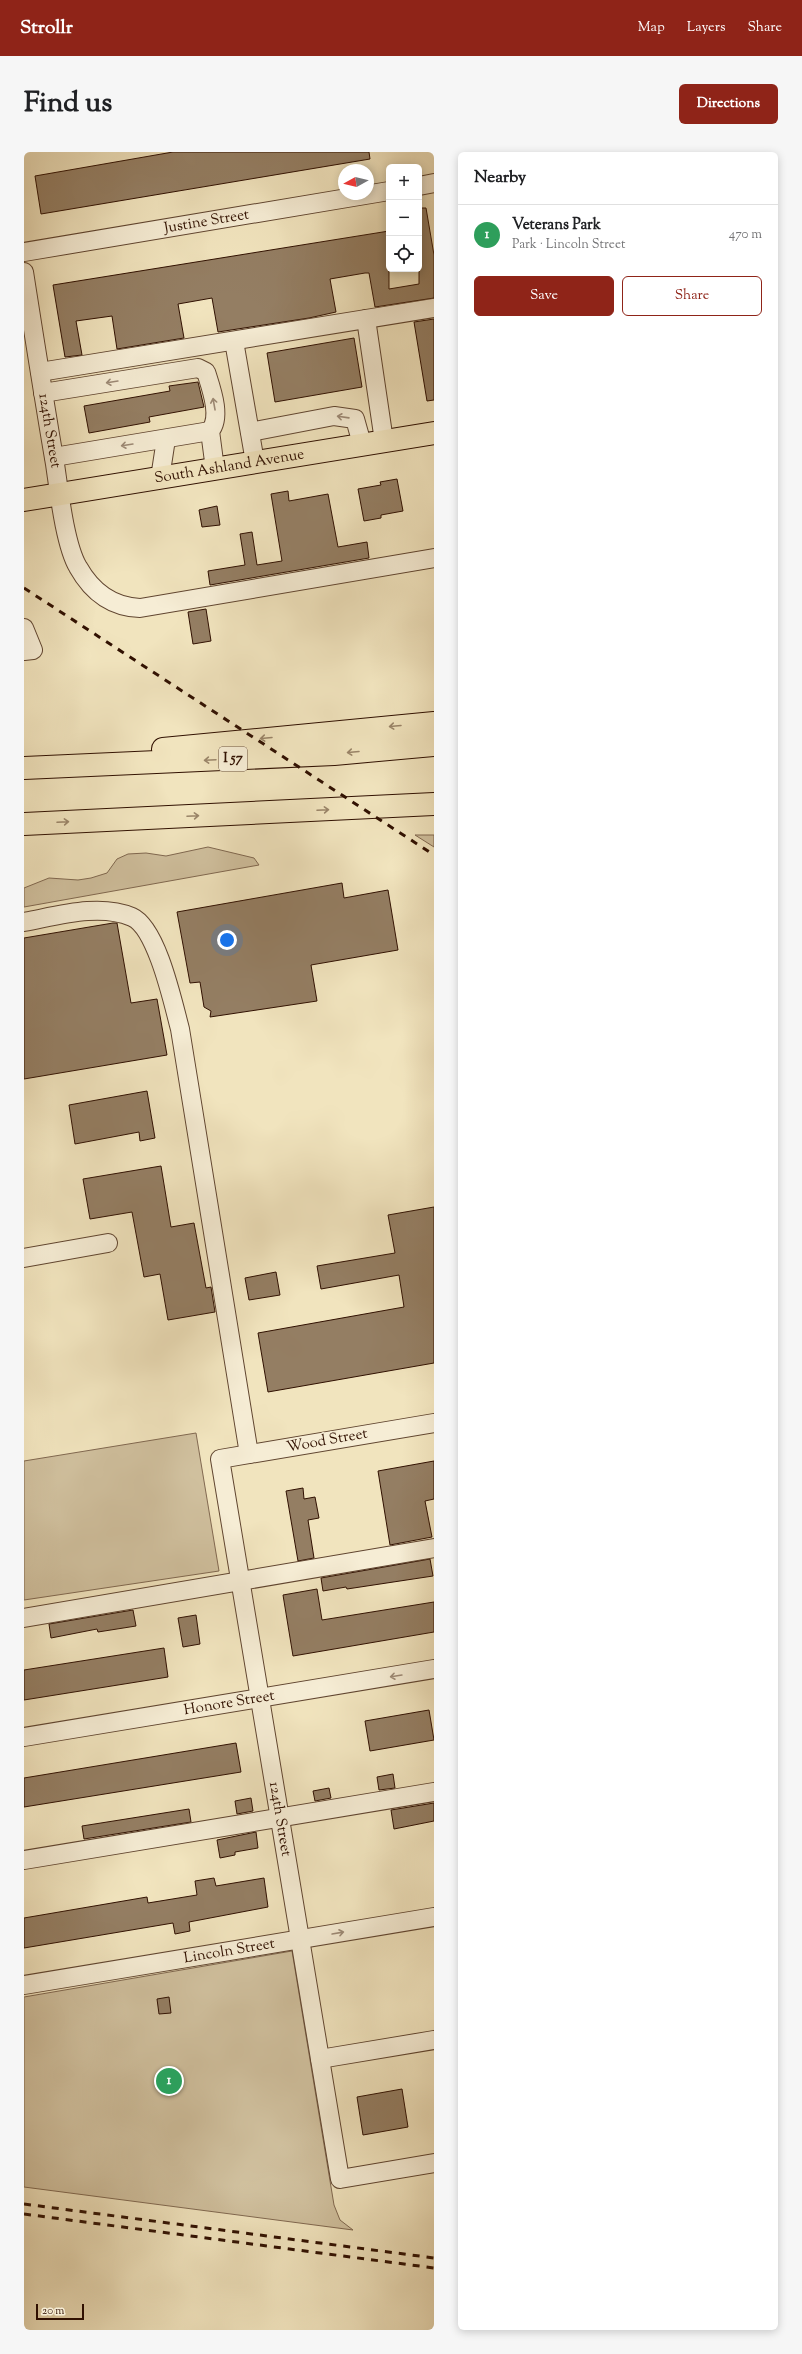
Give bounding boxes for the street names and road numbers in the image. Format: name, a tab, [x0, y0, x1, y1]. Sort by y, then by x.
street label: Justine Street	[161, 204, 251, 239]
street label: 124th Street	[33, 392, 66, 470]
street label: South Ashland Avenue	[153, 444, 306, 489]
road number: I 57	[219, 747, 247, 771]
street label: Wood Street	[285, 1424, 369, 1458]
street label: Honore Street	[182, 1685, 276, 1721]
street label: 124th Street	[263, 1780, 297, 1858]
street label: Lincoln Street	[182, 1933, 276, 1969]

